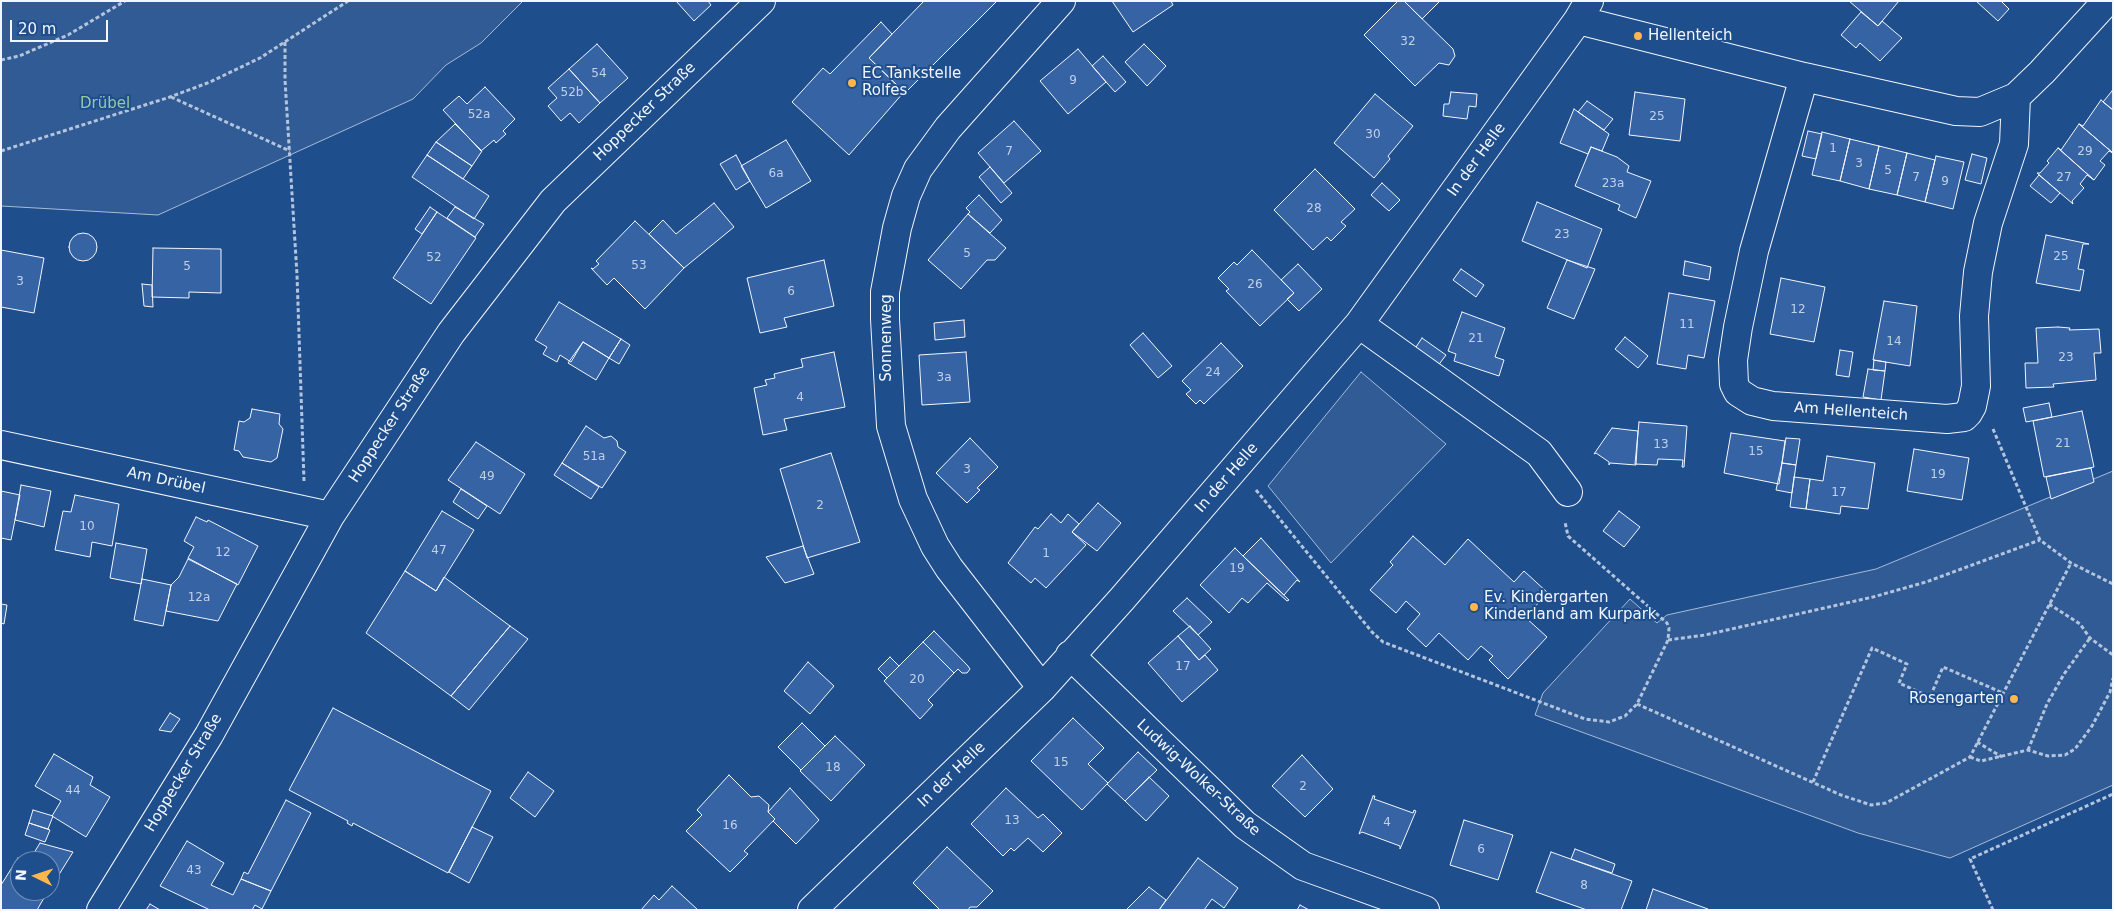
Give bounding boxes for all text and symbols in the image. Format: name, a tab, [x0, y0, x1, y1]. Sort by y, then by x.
scale bar	[12, 10, 110, 42]
text: 20 m	[18, 20, 56, 38]
place label: Hellenteich	[1648, 27, 1733, 45]
marker: Hellenteich	[1632, 30, 1644, 42]
house number: 32	[1400, 35, 1416, 49]
street label: Hoppecker Straße	[590, 59, 700, 165]
place label: EC Tankstelle Rolfes	[862, 65, 961, 100]
house number: 54	[591, 67, 607, 81]
house number: 9	[1069, 74, 1077, 88]
marker: EC Tankstelle Rolfes	[846, 77, 858, 89]
house number: 52b	[561, 86, 583, 100]
park label: Drübel	[80, 95, 130, 113]
house number: 52a	[468, 108, 490, 122]
house number: 25	[1649, 110, 1665, 124]
street label: In der Helle	[1444, 120, 1510, 200]
house number: 30	[1365, 128, 1381, 142]
house number: 1	[1829, 142, 1837, 156]
house number: 7	[1005, 145, 1013, 159]
house number: 29	[2077, 145, 2093, 159]
house number: 3	[1855, 157, 1863, 171]
house number: 5	[1884, 164, 1892, 178]
house number: 6a	[769, 167, 783, 181]
house number: 7	[1912, 171, 1920, 185]
house number: 27	[2056, 171, 2072, 185]
house number: 9	[1941, 175, 1949, 189]
house number: 23a	[1602, 177, 1624, 191]
house number: 28	[1306, 202, 1322, 216]
house number: 23	[1554, 228, 1570, 242]
house number: 5	[963, 247, 971, 261]
house number: 25	[2053, 250, 2069, 264]
house number: 52	[426, 251, 442, 265]
house number: 53	[631, 259, 647, 273]
house number: 5	[183, 260, 191, 274]
house number: 3	[16, 275, 24, 289]
house number: 26	[1247, 278, 1263, 292]
house number: 6	[787, 285, 795, 299]
street label: Sonnenweg	[878, 294, 896, 382]
house number: 12	[1790, 303, 1806, 317]
house number: 11	[1679, 318, 1695, 332]
house number: 21	[1468, 332, 1484, 346]
house number: 14	[1886, 335, 1902, 349]
house number: 23	[2058, 351, 2074, 365]
street label: Hoppecker Straße	[346, 364, 434, 486]
house number: 24	[1205, 366, 1221, 380]
house number: 3a	[937, 371, 951, 385]
house number: 4	[796, 391, 804, 405]
street label: Am Hellenteich	[1793, 399, 1909, 425]
house number: 21	[2055, 437, 2071, 451]
house number: 13	[1653, 438, 1669, 452]
street label: In der Helle	[1192, 439, 1262, 517]
house number: 15	[1748, 445, 1764, 459]
house number: 51a	[583, 450, 605, 464]
house number: 3	[963, 463, 971, 477]
street label: Am Drübel	[125, 464, 207, 498]
house number: 19	[1930, 468, 1946, 482]
house number: 49	[479, 470, 495, 484]
house number: 17	[1831, 486, 1847, 500]
house number: 2	[816, 499, 824, 513]
house number: 10	[79, 520, 95, 534]
house number: 47	[431, 544, 447, 558]
house number: 12	[215, 546, 231, 560]
house number: 1	[1042, 547, 1050, 561]
house number: 19	[1229, 562, 1245, 576]
place label: Ev. Kindergarten Kinderland am Kurpark	[1484, 589, 1656, 624]
house number: 12a	[188, 591, 210, 605]
marker: Ev. Kindergarten Kinderland am Kurpark	[1468, 601, 1480, 613]
house number: 17	[1175, 660, 1191, 674]
house number: 20	[909, 673, 925, 687]
place label: Rosengarten	[1909, 690, 2004, 708]
marker: Rosengarten	[2008, 693, 2020, 705]
street label: Hoppecker Straße	[142, 711, 226, 835]
street label: Ludwig-Wolker-Straße	[1132, 716, 1264, 840]
street label: In der Helle	[915, 738, 989, 812]
house number: 15	[1053, 756, 1069, 770]
house number: 18	[825, 761, 841, 775]
house number: 2	[1299, 780, 1307, 794]
house number: 44	[65, 784, 81, 798]
house number: 13	[1004, 814, 1020, 828]
house number: 4	[1383, 816, 1391, 830]
house number: 16	[722, 819, 738, 833]
house number: 6	[1477, 843, 1485, 857]
north arrow	[10, 851, 60, 901]
house number: 43	[186, 864, 202, 878]
text: N	[13, 869, 29, 881]
house number: 8	[1580, 879, 1588, 893]

